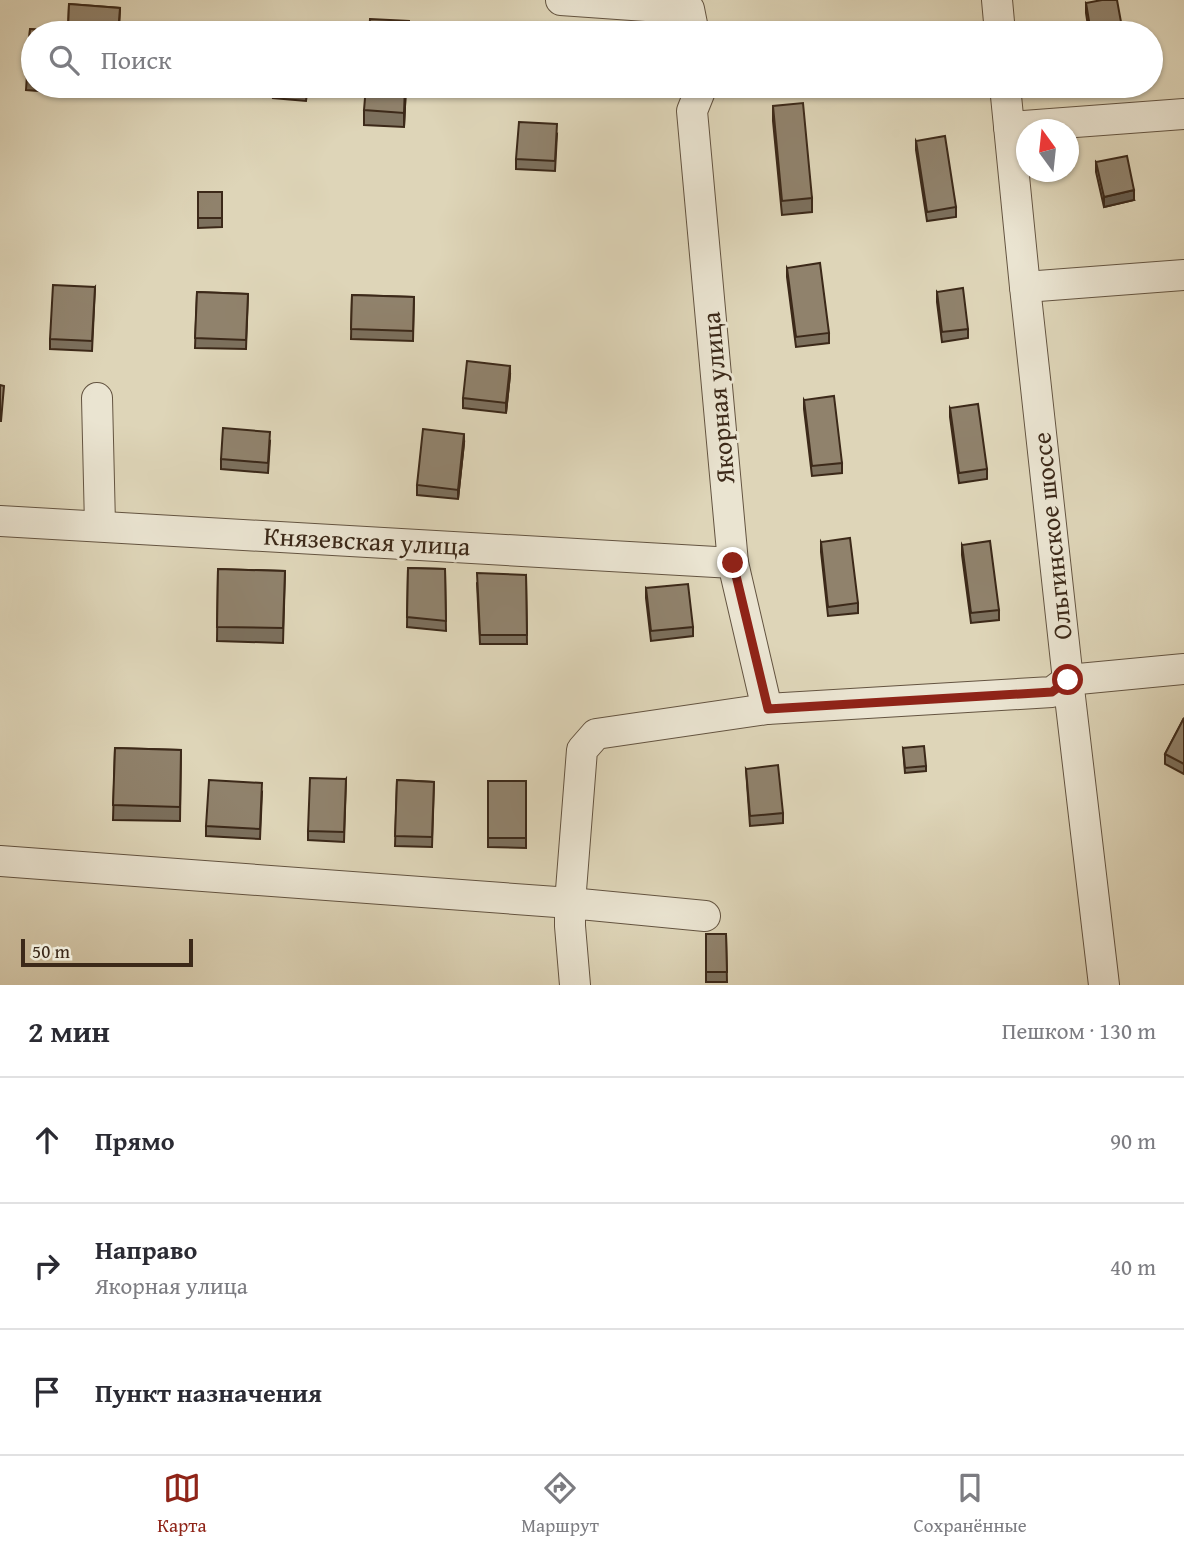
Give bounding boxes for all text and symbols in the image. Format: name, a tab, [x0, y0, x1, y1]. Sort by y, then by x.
search box	[21, 21, 1163, 98]
text: Поиск	[101, 40, 172, 79]
icon: search	[45, 41, 83, 79]
north arrow	[1016, 119, 1079, 182]
street label: Якорная улица	[690, 310, 745, 487]
street label: Ольгинское шоссе	[1021, 430, 1082, 642]
street label: Князевская улица	[263, 516, 472, 565]
route end	[717, 547, 748, 578]
route start	[1052, 664, 1083, 695]
scale bar	[21, 936, 192, 968]
text: 50 m	[32, 937, 70, 965]
text: 2 мин	[28, 1009, 110, 1053]
text: Пешком · 130 m	[1002, 1014, 1156, 1047]
icon: ahead	[28, 1121, 66, 1159]
text: Прямо	[95, 1121, 175, 1160]
text: 90 m	[1110, 1124, 1156, 1157]
text: Направо	[95, 1230, 197, 1269]
icon: right	[28, 1247, 66, 1285]
text: 40 m	[1110, 1250, 1156, 1283]
text: Якорная улица	[95, 1269, 248, 1302]
icon: arrive	[28, 1373, 66, 1411]
text: Пункт назначения	[95, 1373, 322, 1412]
tab: Карта	[157, 1469, 207, 1539]
tab: Маршрут	[521, 1469, 599, 1539]
tab: Сохранённые	[913, 1469, 1027, 1539]

